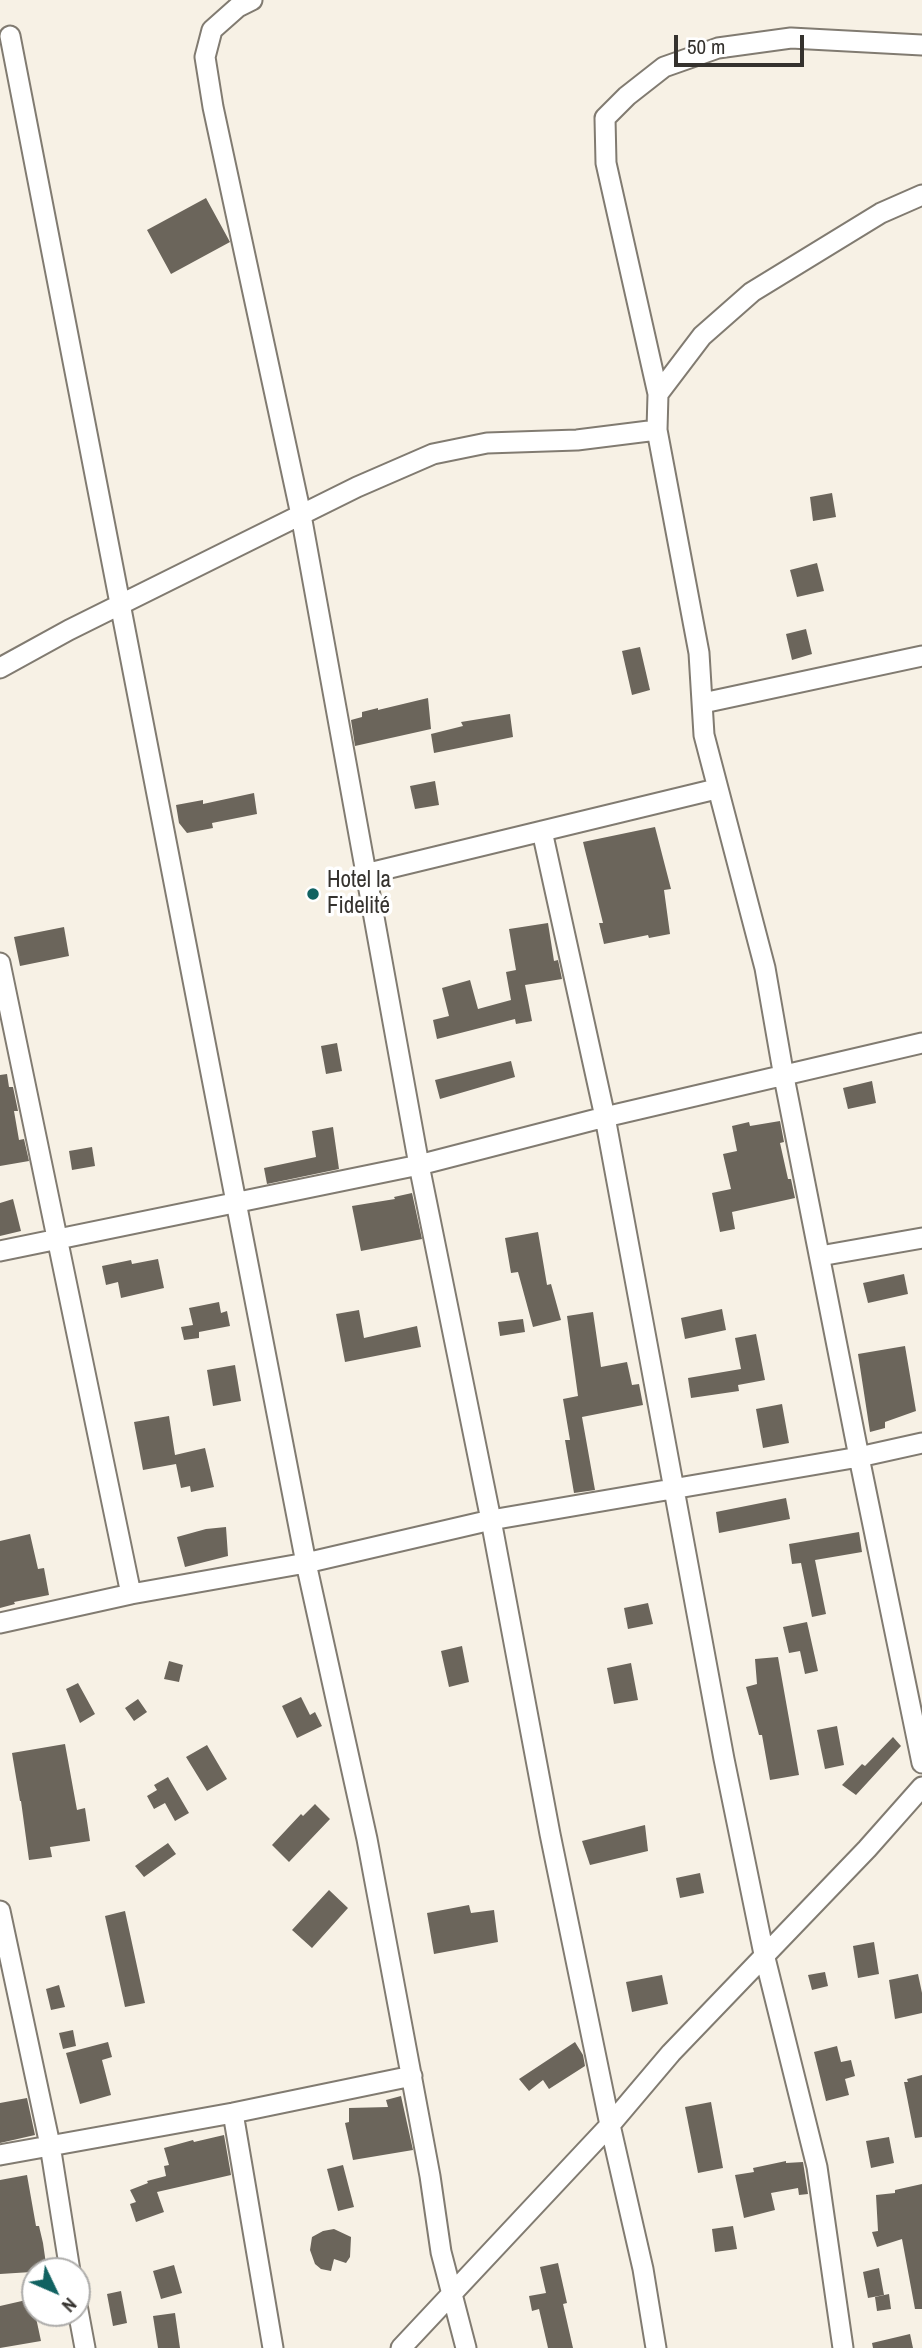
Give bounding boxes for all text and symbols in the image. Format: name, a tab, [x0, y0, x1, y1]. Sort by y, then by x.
scale bar	[677, 21, 806, 65]
text: 50 m	[687, 32, 725, 61]
place label: Hotel la Fidelité	[327, 867, 391, 921]
marker: Hotel la Fidelité	[305, 886, 321, 902]
north arrow	[21, 2257, 91, 2327]
text: N	[56, 2292, 83, 2318]

